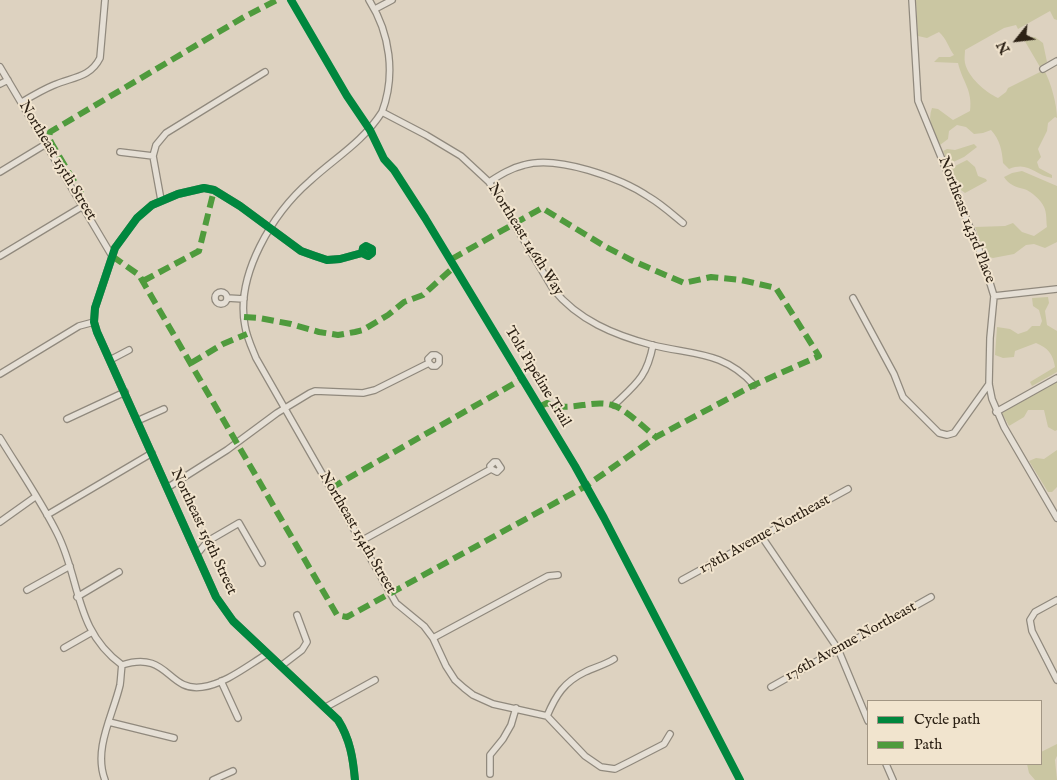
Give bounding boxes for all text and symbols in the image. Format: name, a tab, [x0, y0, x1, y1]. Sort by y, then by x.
north arrow	[992, 15, 1042, 65]
text: N	[993, 38, 1015, 57]
street label: Northeast 155th Street	[14, 98, 100, 224]
street label: Northeast 143rd Place	[934, 154, 998, 286]
street label: Northeast 146th Way	[483, 181, 567, 299]
street label: Tolt Pipeline Trail	[500, 324, 574, 430]
street label: Northeast 156th Street	[166, 466, 240, 598]
street label: Northeast 154th Street	[315, 469, 399, 597]
street label: 178th Avenue Northeast	[696, 491, 834, 579]
street label: 176th Avenue Northeast	[782, 598, 920, 686]
legend	[867, 700, 1042, 765]
text: Cycle path	[914, 710, 980, 729]
text: Path	[914, 735, 942, 754]

